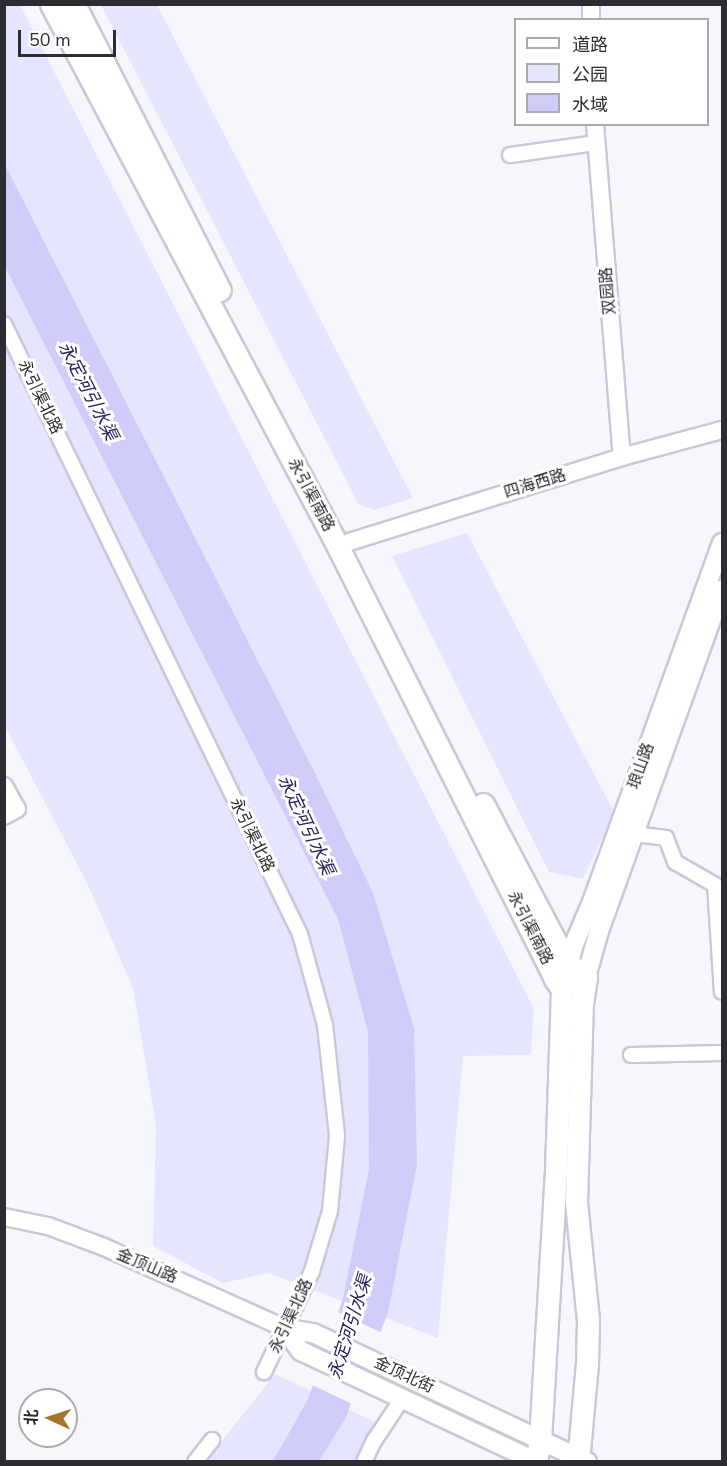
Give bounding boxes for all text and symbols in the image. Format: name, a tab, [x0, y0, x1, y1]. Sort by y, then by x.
scale bar	[21, 18, 118, 56]
legend	[514, 18, 709, 126]
text: 50 m	[29, 28, 71, 52]
text: 道路	[572, 33, 608, 57]
text: 公园	[572, 63, 608, 87]
text: 水域	[572, 93, 608, 117]
street label: 双园路	[596, 266, 620, 316]
water label: 永定河引水渠	[54, 338, 122, 444]
street label: 永引渠北路	[14, 357, 66, 437]
street label: 永引渠南路	[284, 455, 338, 535]
street label: 四海西路	[502, 465, 568, 503]
street label: 琅山路	[624, 740, 658, 792]
water label: 永定河引水渠	[273, 771, 339, 879]
street label: 永引渠北路	[226, 795, 278, 875]
street label: 永引渠南路	[503, 888, 557, 968]
street label: 金顶山路	[114, 1245, 180, 1287]
water label: 永定河引水渠	[324, 1272, 376, 1382]
street label: 永引渠北路	[265, 1276, 317, 1356]
street label: 金顶北街	[371, 1353, 437, 1397]
north arrow	[18, 1388, 78, 1448]
text: 北	[21, 1409, 43, 1426]

